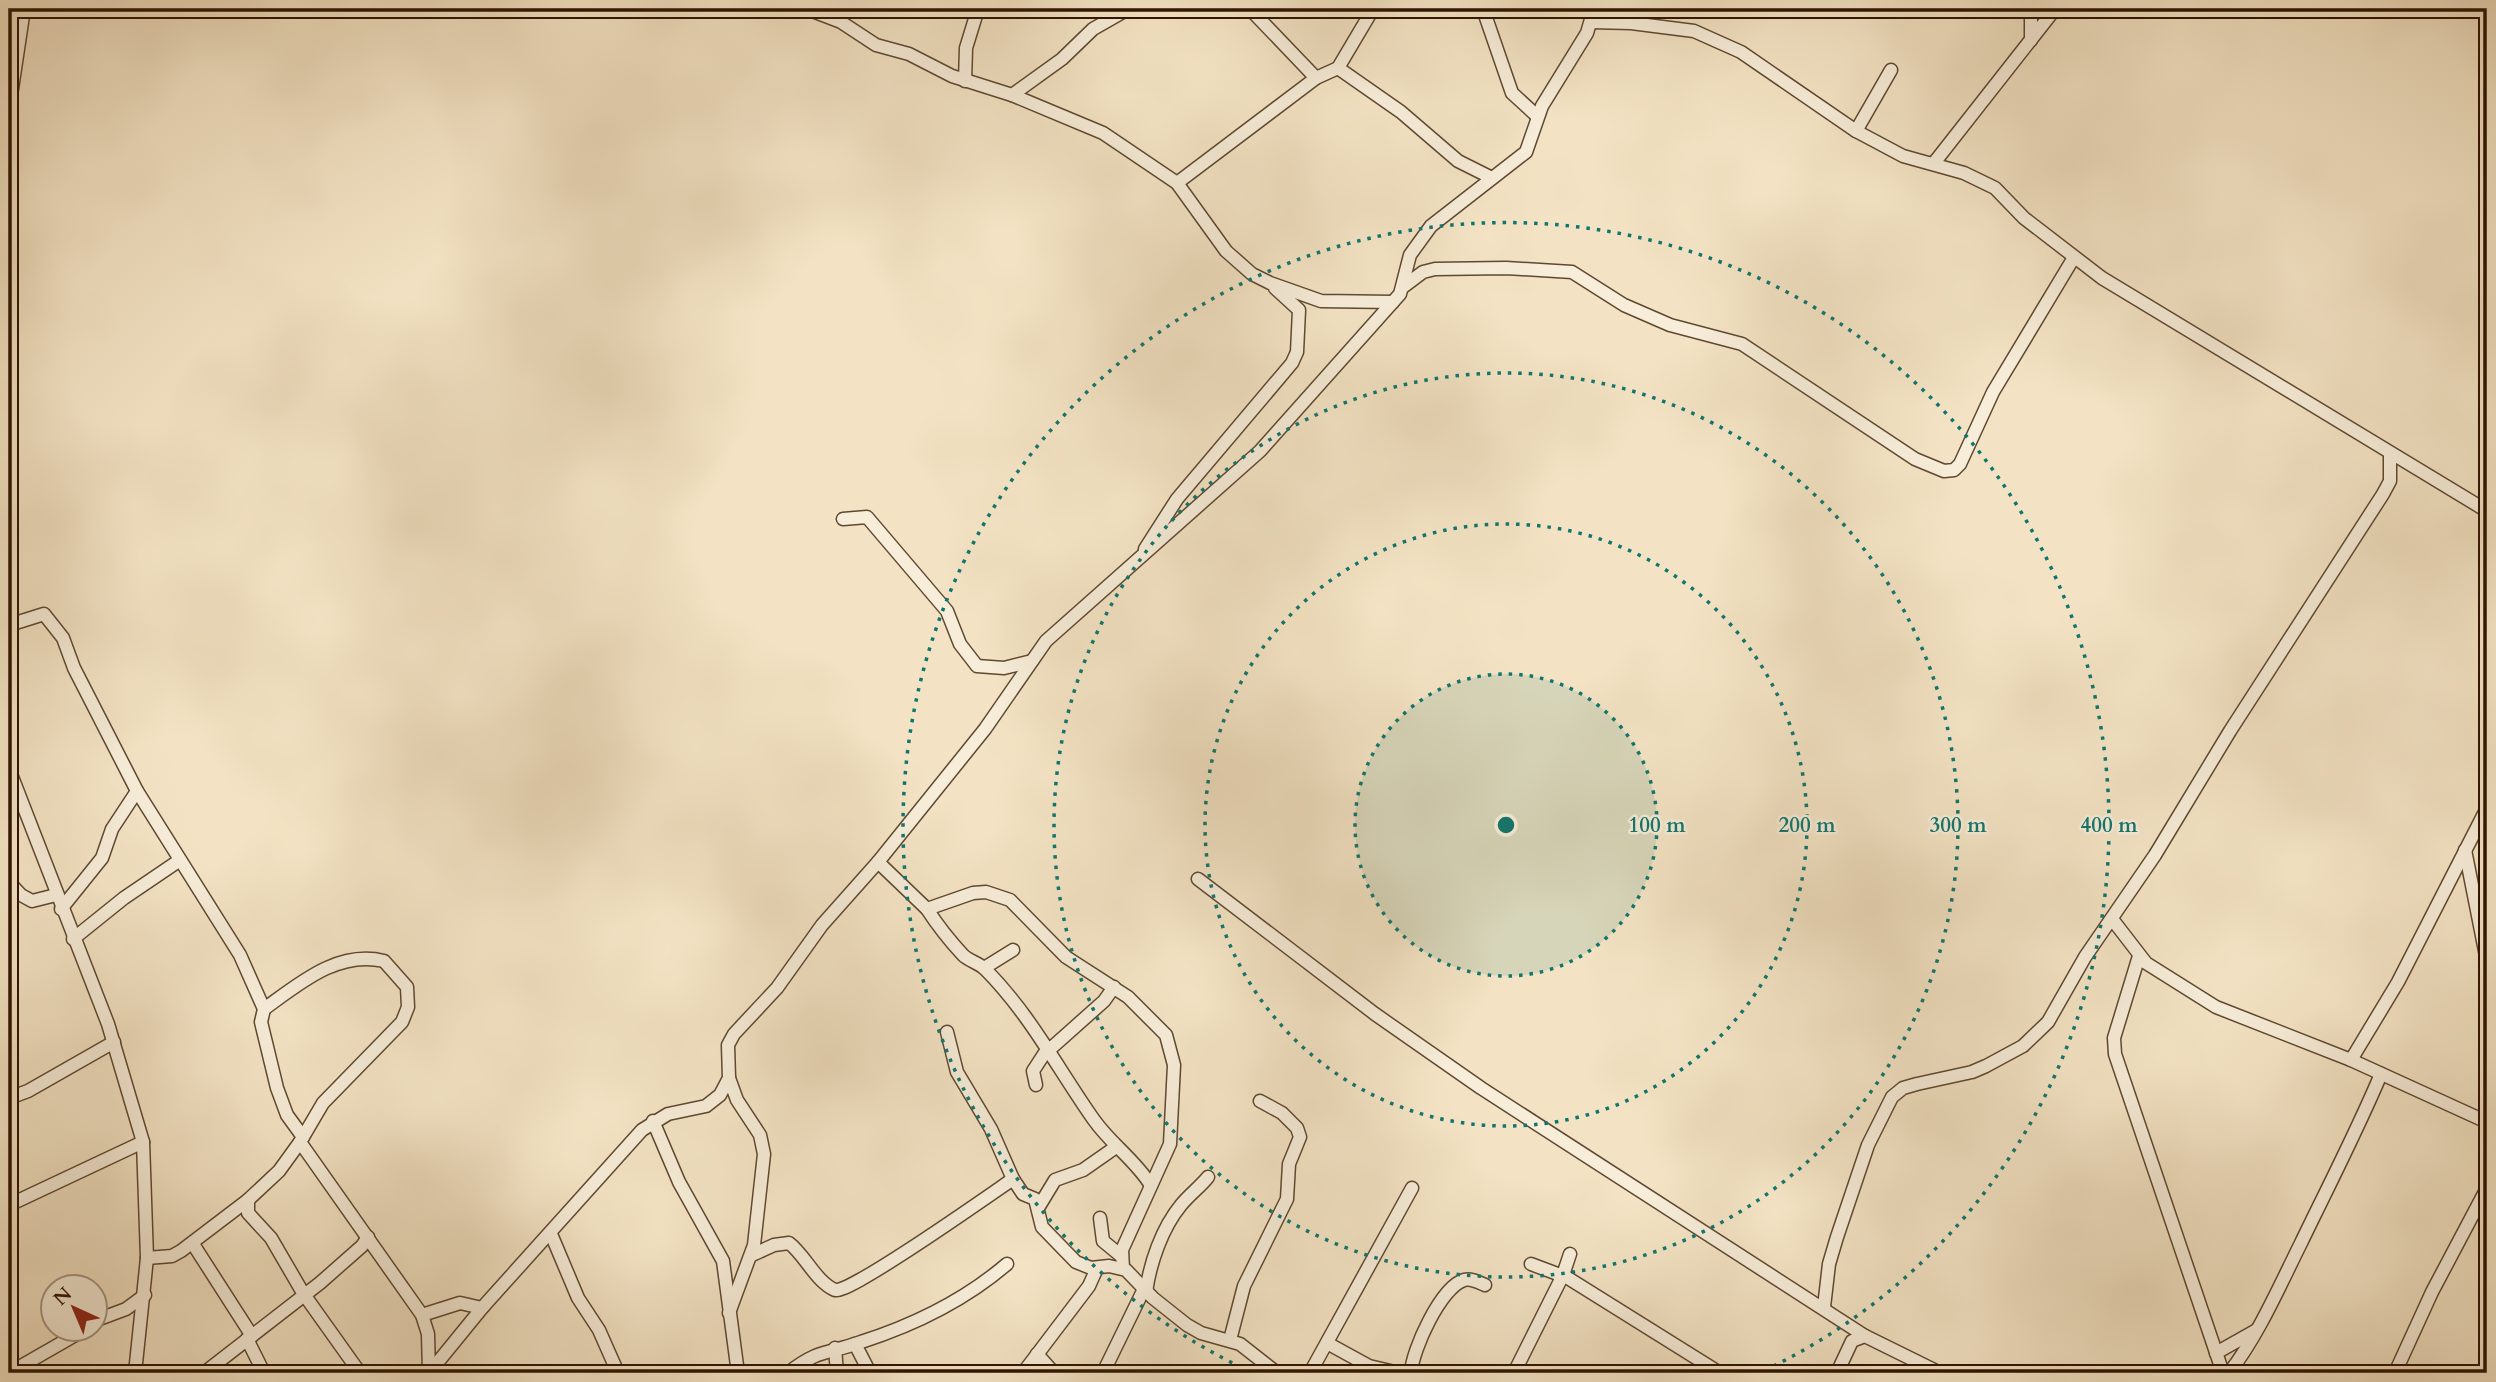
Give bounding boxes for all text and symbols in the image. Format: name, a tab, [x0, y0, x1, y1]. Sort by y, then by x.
text: 100 m	[1628, 811, 1686, 840]
text: 200 m	[1778, 811, 1836, 840]
text: 300 m	[1929, 811, 1987, 840]
text: 400 m	[2080, 811, 2138, 840]
centre of rings	[1494, 813, 1518, 837]
north arrow	[38, 1274, 108, 1344]
text: N	[48, 1281, 78, 1312]

